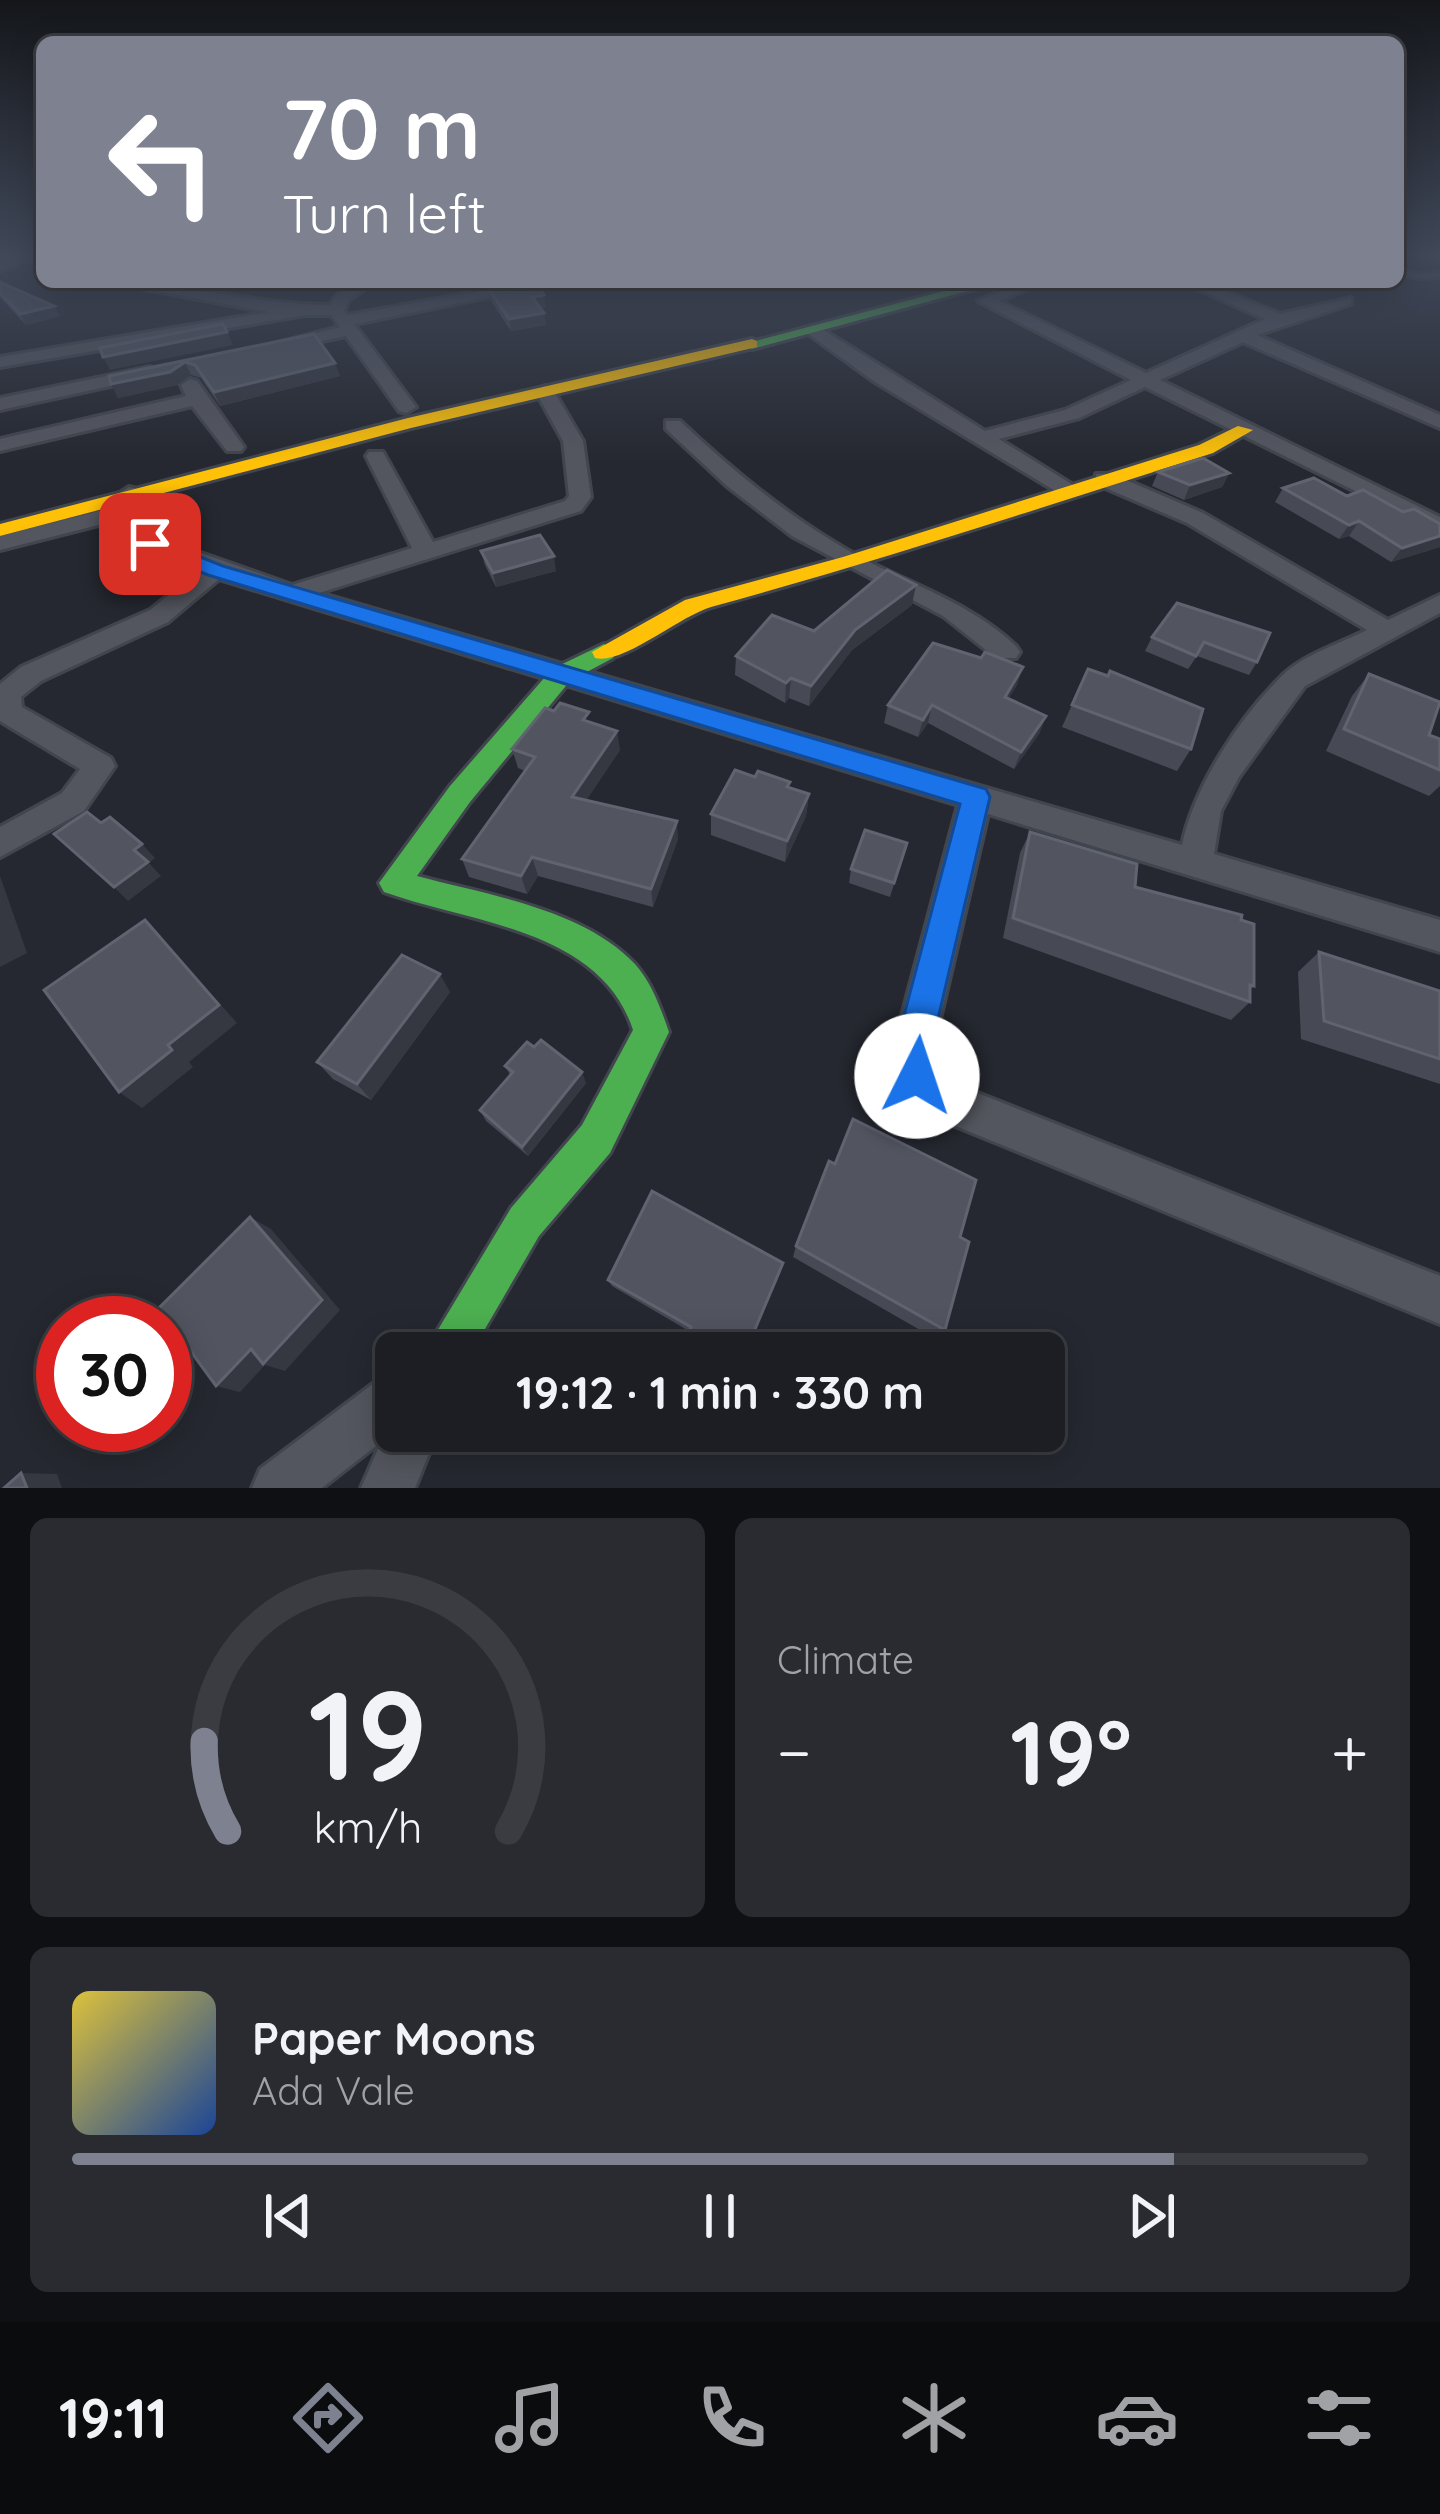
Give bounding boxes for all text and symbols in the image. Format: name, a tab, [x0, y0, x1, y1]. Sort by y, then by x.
text: 70 m	[282, 75, 481, 180]
icon: left	[84, 84, 240, 240]
text: Turn left	[282, 179, 486, 247]
pin	[99, 493, 201, 595]
icon: arrive	[117, 511, 183, 577]
position arrow	[854, 1013, 980, 1139]
speed limit sign: 30	[36, 1296, 192, 1452]
text: 19:12 · 1 min · 330 m	[516, 1364, 924, 1420]
text: Climate	[777, 1635, 914, 1684]
text: 19	[308, 1655, 427, 1811]
text: 19°	[1010, 1695, 1132, 1808]
text: −	[777, 1710, 811, 1793]
text: +	[1331, 1710, 1368, 1793]
text: km/h	[313, 1799, 422, 1853]
text: Paper Moons	[252, 2010, 536, 2066]
text: Ada Vale	[252, 2066, 415, 2115]
icon: previous	[255, 2183, 321, 2249]
icon: pause	[687, 2183, 753, 2249]
icon: next	[1119, 2183, 1185, 2249]
icon: directions	[286, 2376, 370, 2460]
icon: music	[488, 2376, 572, 2460]
icon: phone	[690, 2376, 774, 2460]
icon: climate	[892, 2376, 976, 2460]
icon: car	[1095, 2376, 1179, 2460]
icon: filters	[1297, 2376, 1381, 2460]
text: 19:11	[59, 2384, 168, 2452]

